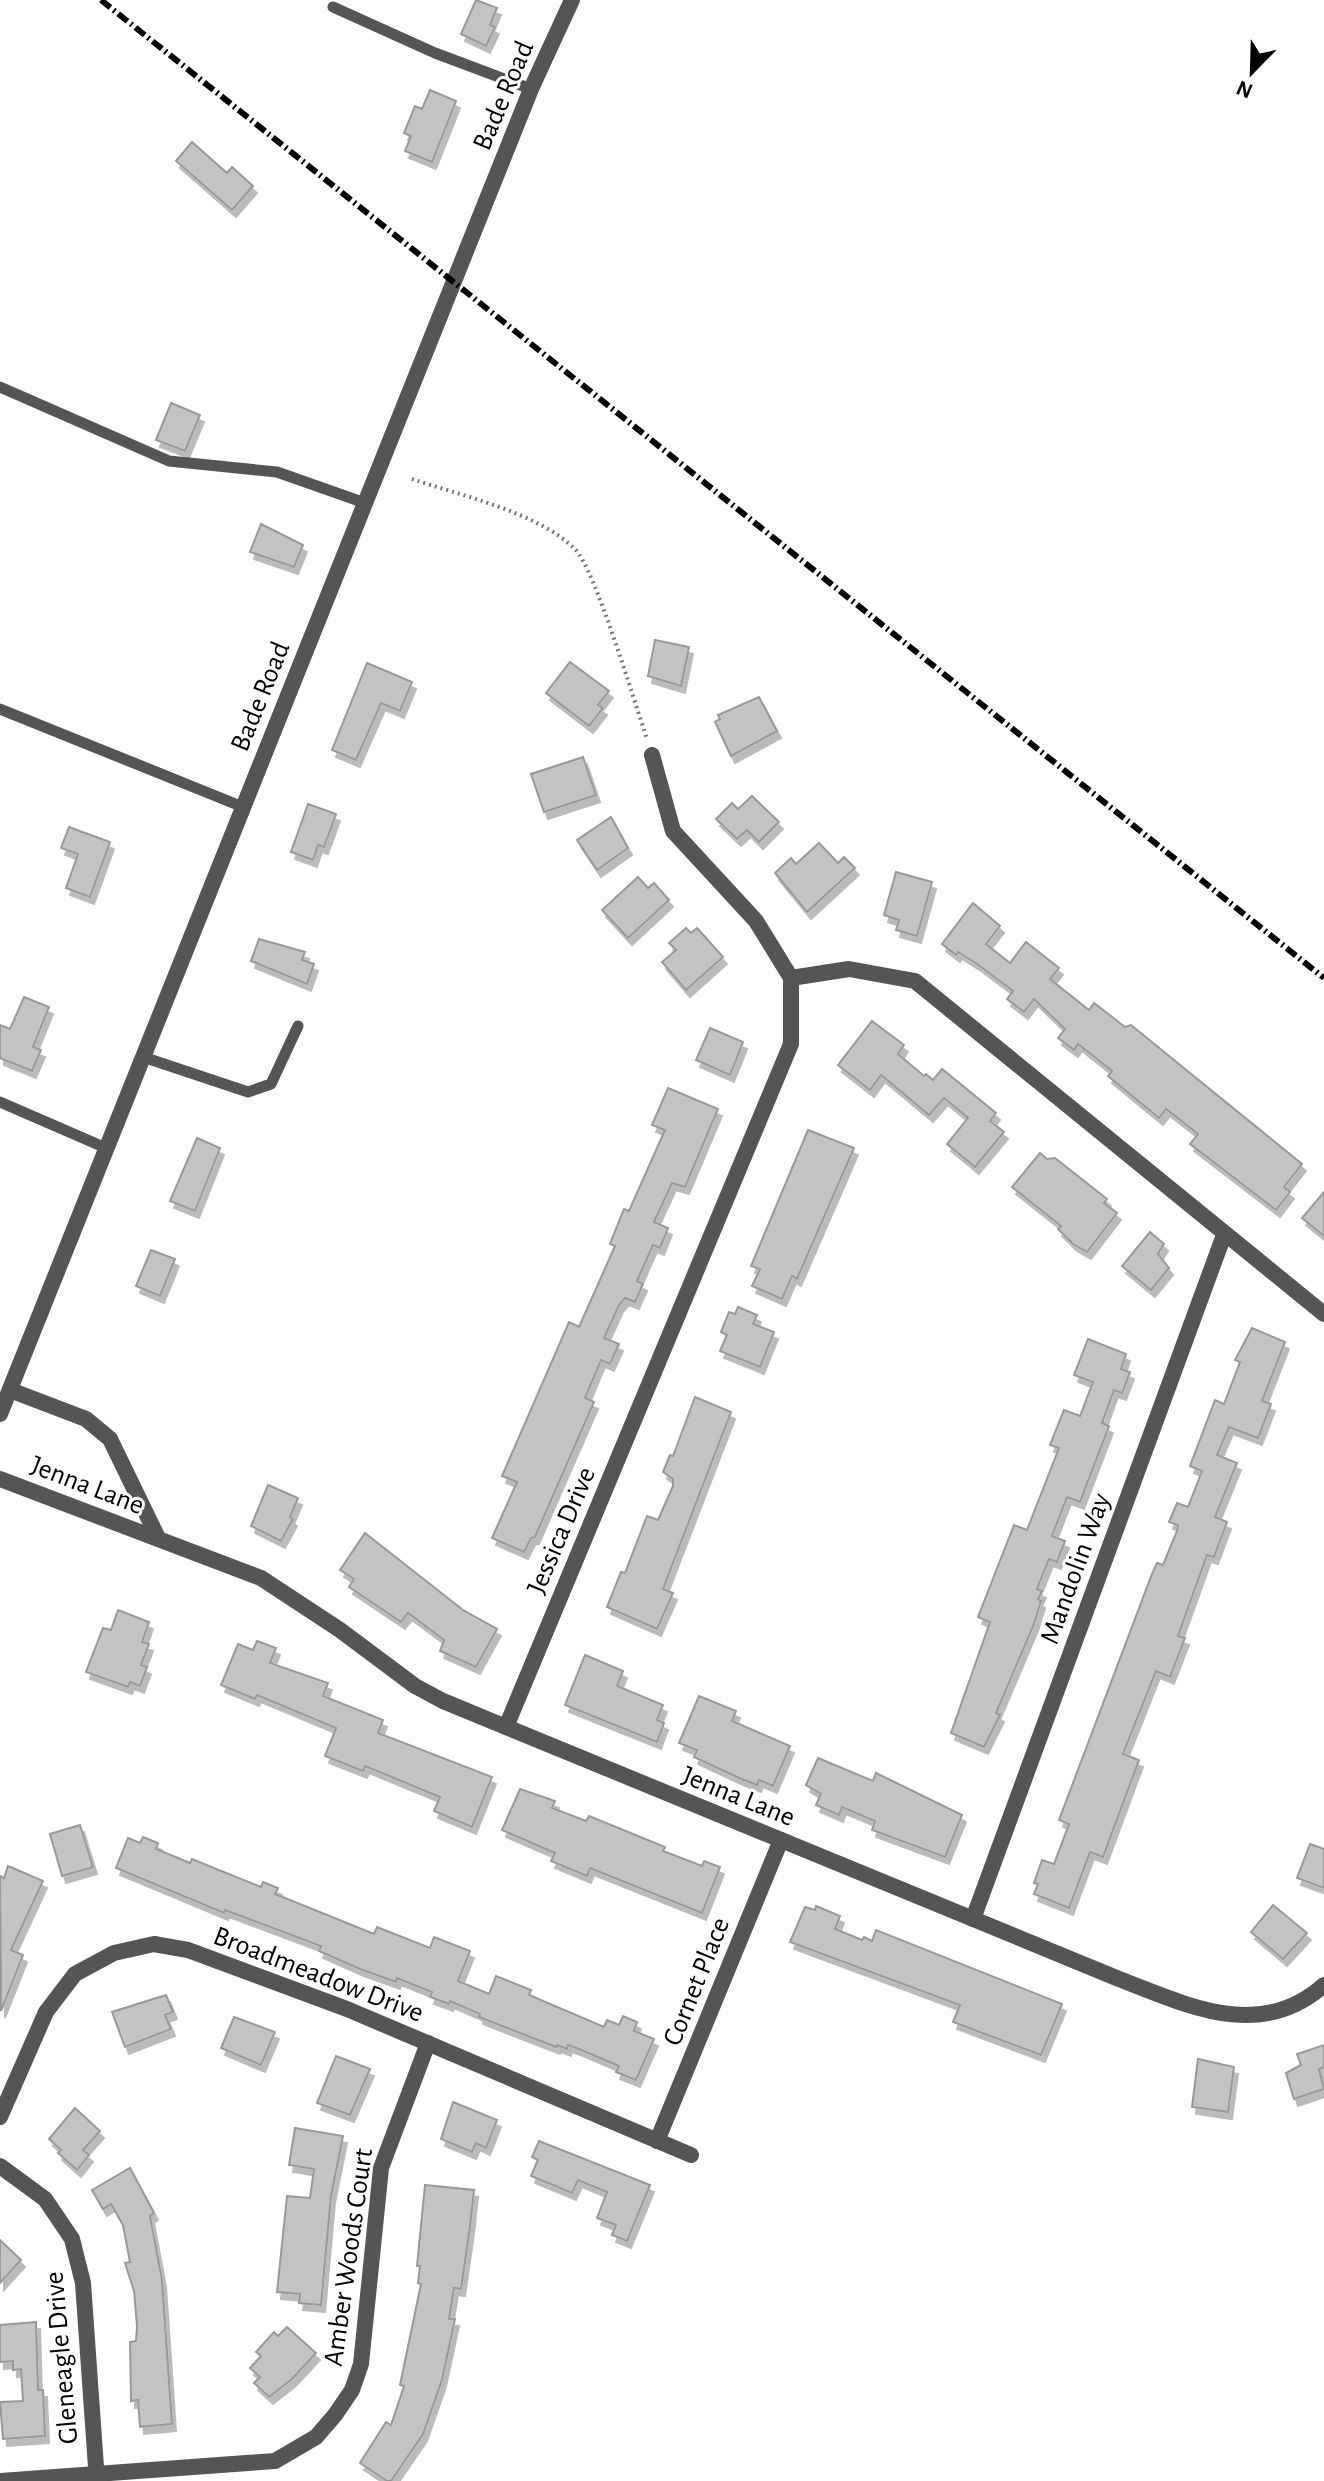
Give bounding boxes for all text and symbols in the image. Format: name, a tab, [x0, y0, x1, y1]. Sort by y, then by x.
north arrow	[1212, 32, 1292, 112]
street label: Bade Road	[468, 37, 539, 154]
text: N	[1233, 76, 1256, 103]
street label: Bade Road	[226, 638, 296, 756]
street label: Jenna Lane	[27, 1451, 148, 1520]
street label: Jessica Drive	[523, 1463, 601, 1598]
street label: Mandolin Way	[1036, 1490, 1116, 1648]
street label: Jenna Lane	[678, 1762, 799, 1832]
street label: Cornet Place	[658, 1914, 735, 2050]
street label: Broadmeadow Drive	[209, 1922, 427, 2028]
street label: Amber Woods Court	[320, 2146, 378, 2368]
street label: Gleneagle Drive	[41, 2270, 83, 2445]

